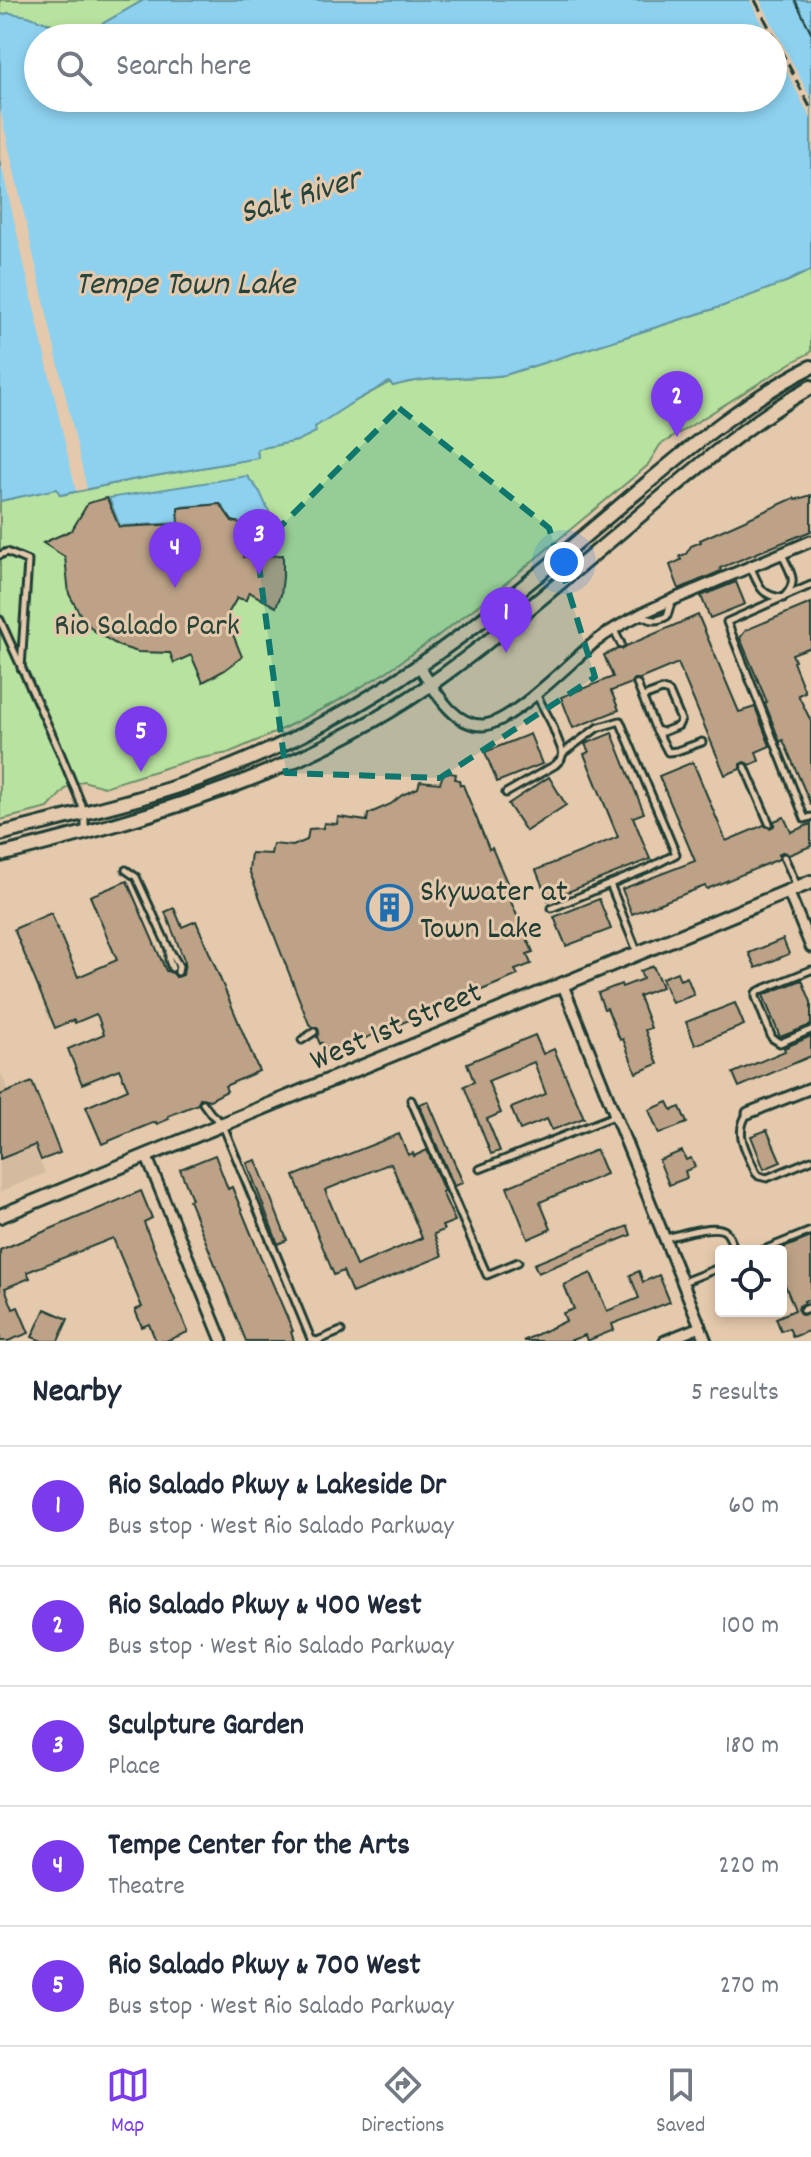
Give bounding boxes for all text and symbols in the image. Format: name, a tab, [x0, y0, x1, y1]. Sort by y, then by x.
search box	[24, 24, 787, 112]
icon: search	[52, 46, 96, 90]
text: Search here	[116, 47, 252, 90]
water label: Salt River	[234, 156, 370, 240]
water label: Tempe Town Lake	[75, 262, 297, 311]
pin: 2	[651, 371, 703, 437]
pin: 3	[233, 509, 285, 575]
pin: 4	[149, 522, 201, 588]
your location	[544, 542, 584, 582]
pin: 1	[480, 587, 532, 653]
park label: Rio Salado Park	[54, 605, 240, 651]
pin: 5	[115, 706, 167, 772]
place label: Skywater at Town Lake	[420, 871, 568, 954]
building icon: Skywater at Town Lake	[365, 883, 413, 931]
street label: West 1st Street	[304, 972, 490, 1085]
map controls	[715, 1245, 787, 1317]
button: locate	[715, 1245, 787, 1317]
text: Nearby	[32, 1369, 121, 1418]
text: 5 results	[691, 1375, 779, 1412]
text: Rio Salado Pkwy & Lakeside Dr	[108, 1466, 446, 1509]
text: 1	[55, 1488, 61, 1525]
text: 60 m	[728, 1488, 779, 1525]
text: Bus stop · West Rio Salado Parkway	[108, 1509, 454, 1546]
text: Rio Salado Pkwy & 400 West	[108, 1586, 422, 1629]
text: 2	[52, 1608, 64, 1645]
text: 100 m	[721, 1608, 779, 1645]
text: Bus stop · West Rio Salado Parkway	[108, 1629, 454, 1666]
text: Sculpture Garden	[108, 1706, 304, 1749]
text: 3	[52, 1728, 64, 1765]
text: 180 m	[725, 1728, 779, 1765]
text: Place	[108, 1749, 160, 1786]
text: Tempe Center for the Arts	[108, 1826, 410, 1869]
text: 4	[53, 1848, 63, 1885]
text: 220 m	[718, 1848, 779, 1885]
text: Theatre	[108, 1869, 185, 1906]
text: Rio Salado Pkwy & 700 West	[108, 1946, 421, 1989]
text: 5	[52, 1968, 64, 2005]
text: 270 m	[720, 1968, 779, 2005]
text: Bus stop · West Rio Salado Parkway	[108, 1989, 454, 2026]
tab: Map	[106, 2063, 150, 2142]
tab: Directions	[361, 2063, 445, 2142]
tab: Saved	[656, 2063, 705, 2142]

